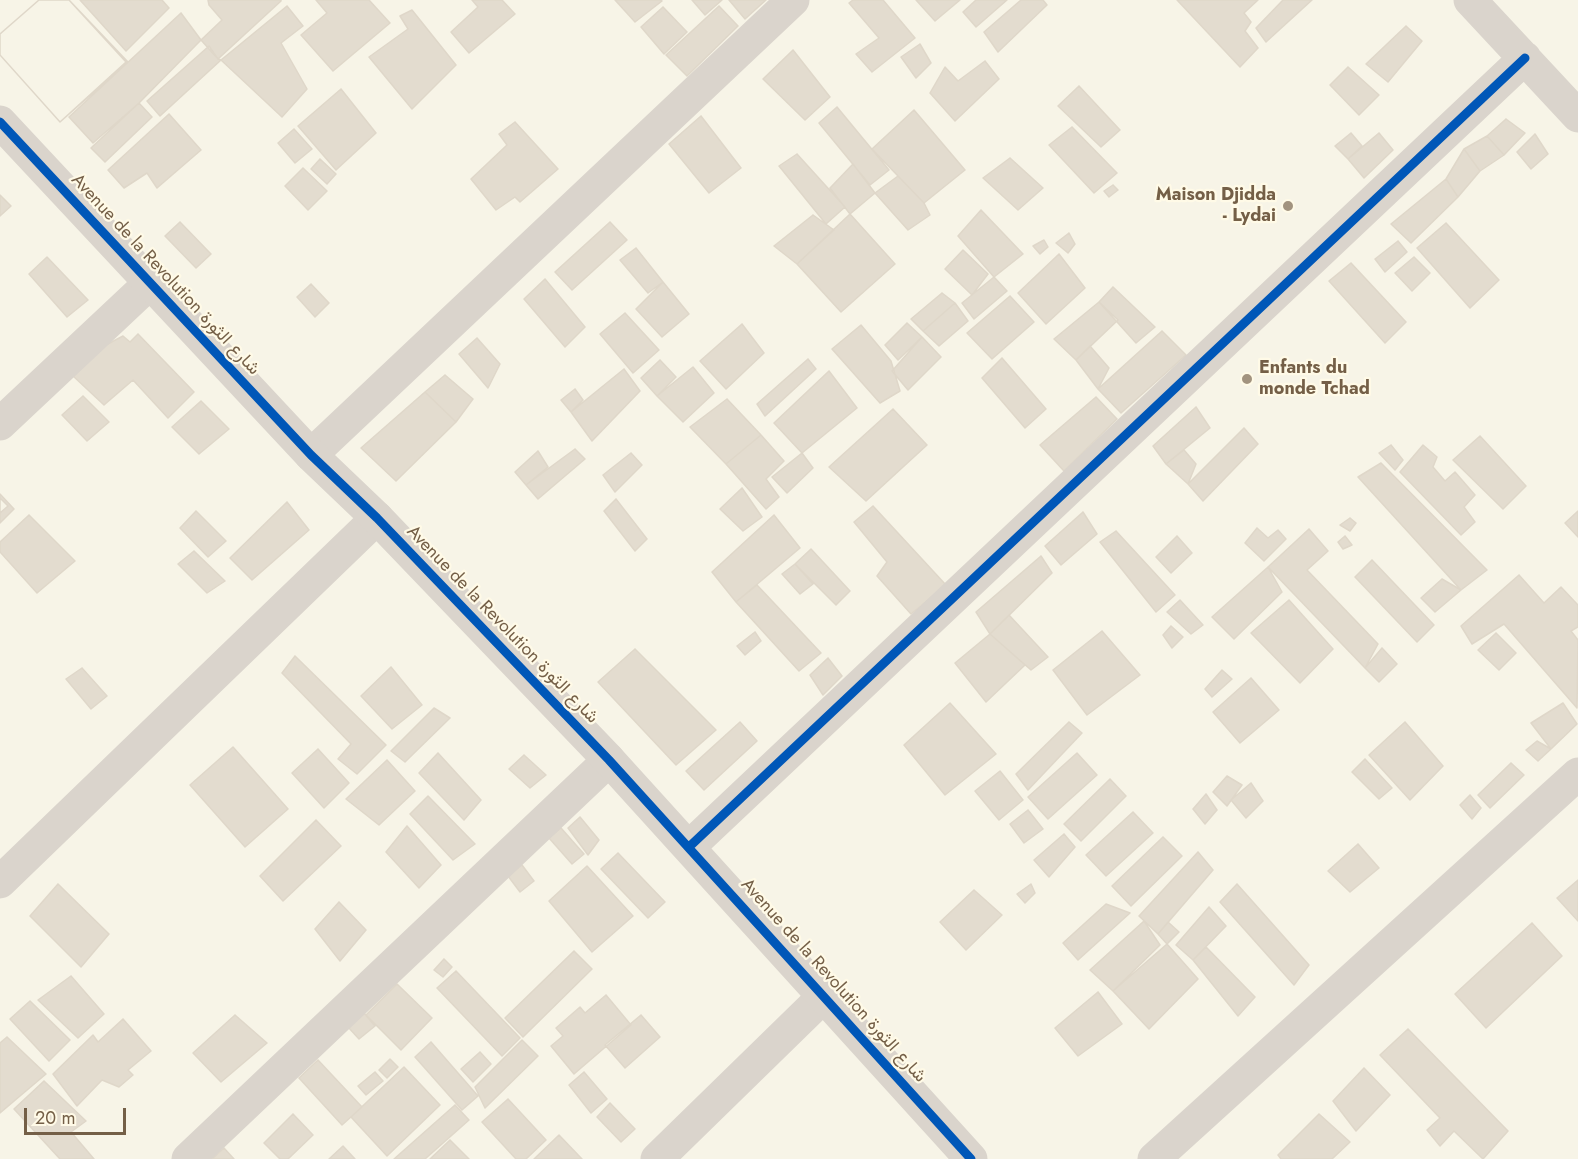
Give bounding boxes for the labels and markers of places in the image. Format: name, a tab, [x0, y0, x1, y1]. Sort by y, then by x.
place label: Maison Djidda - Lydai	[1156, 185, 1276, 228]
marker: Maison Djidda - Lydai	[1281, 199, 1295, 213]
place label: Enfants du monde Tchad	[1259, 358, 1370, 400]
marker: Enfants du monde Tchad	[1240, 372, 1254, 386]

